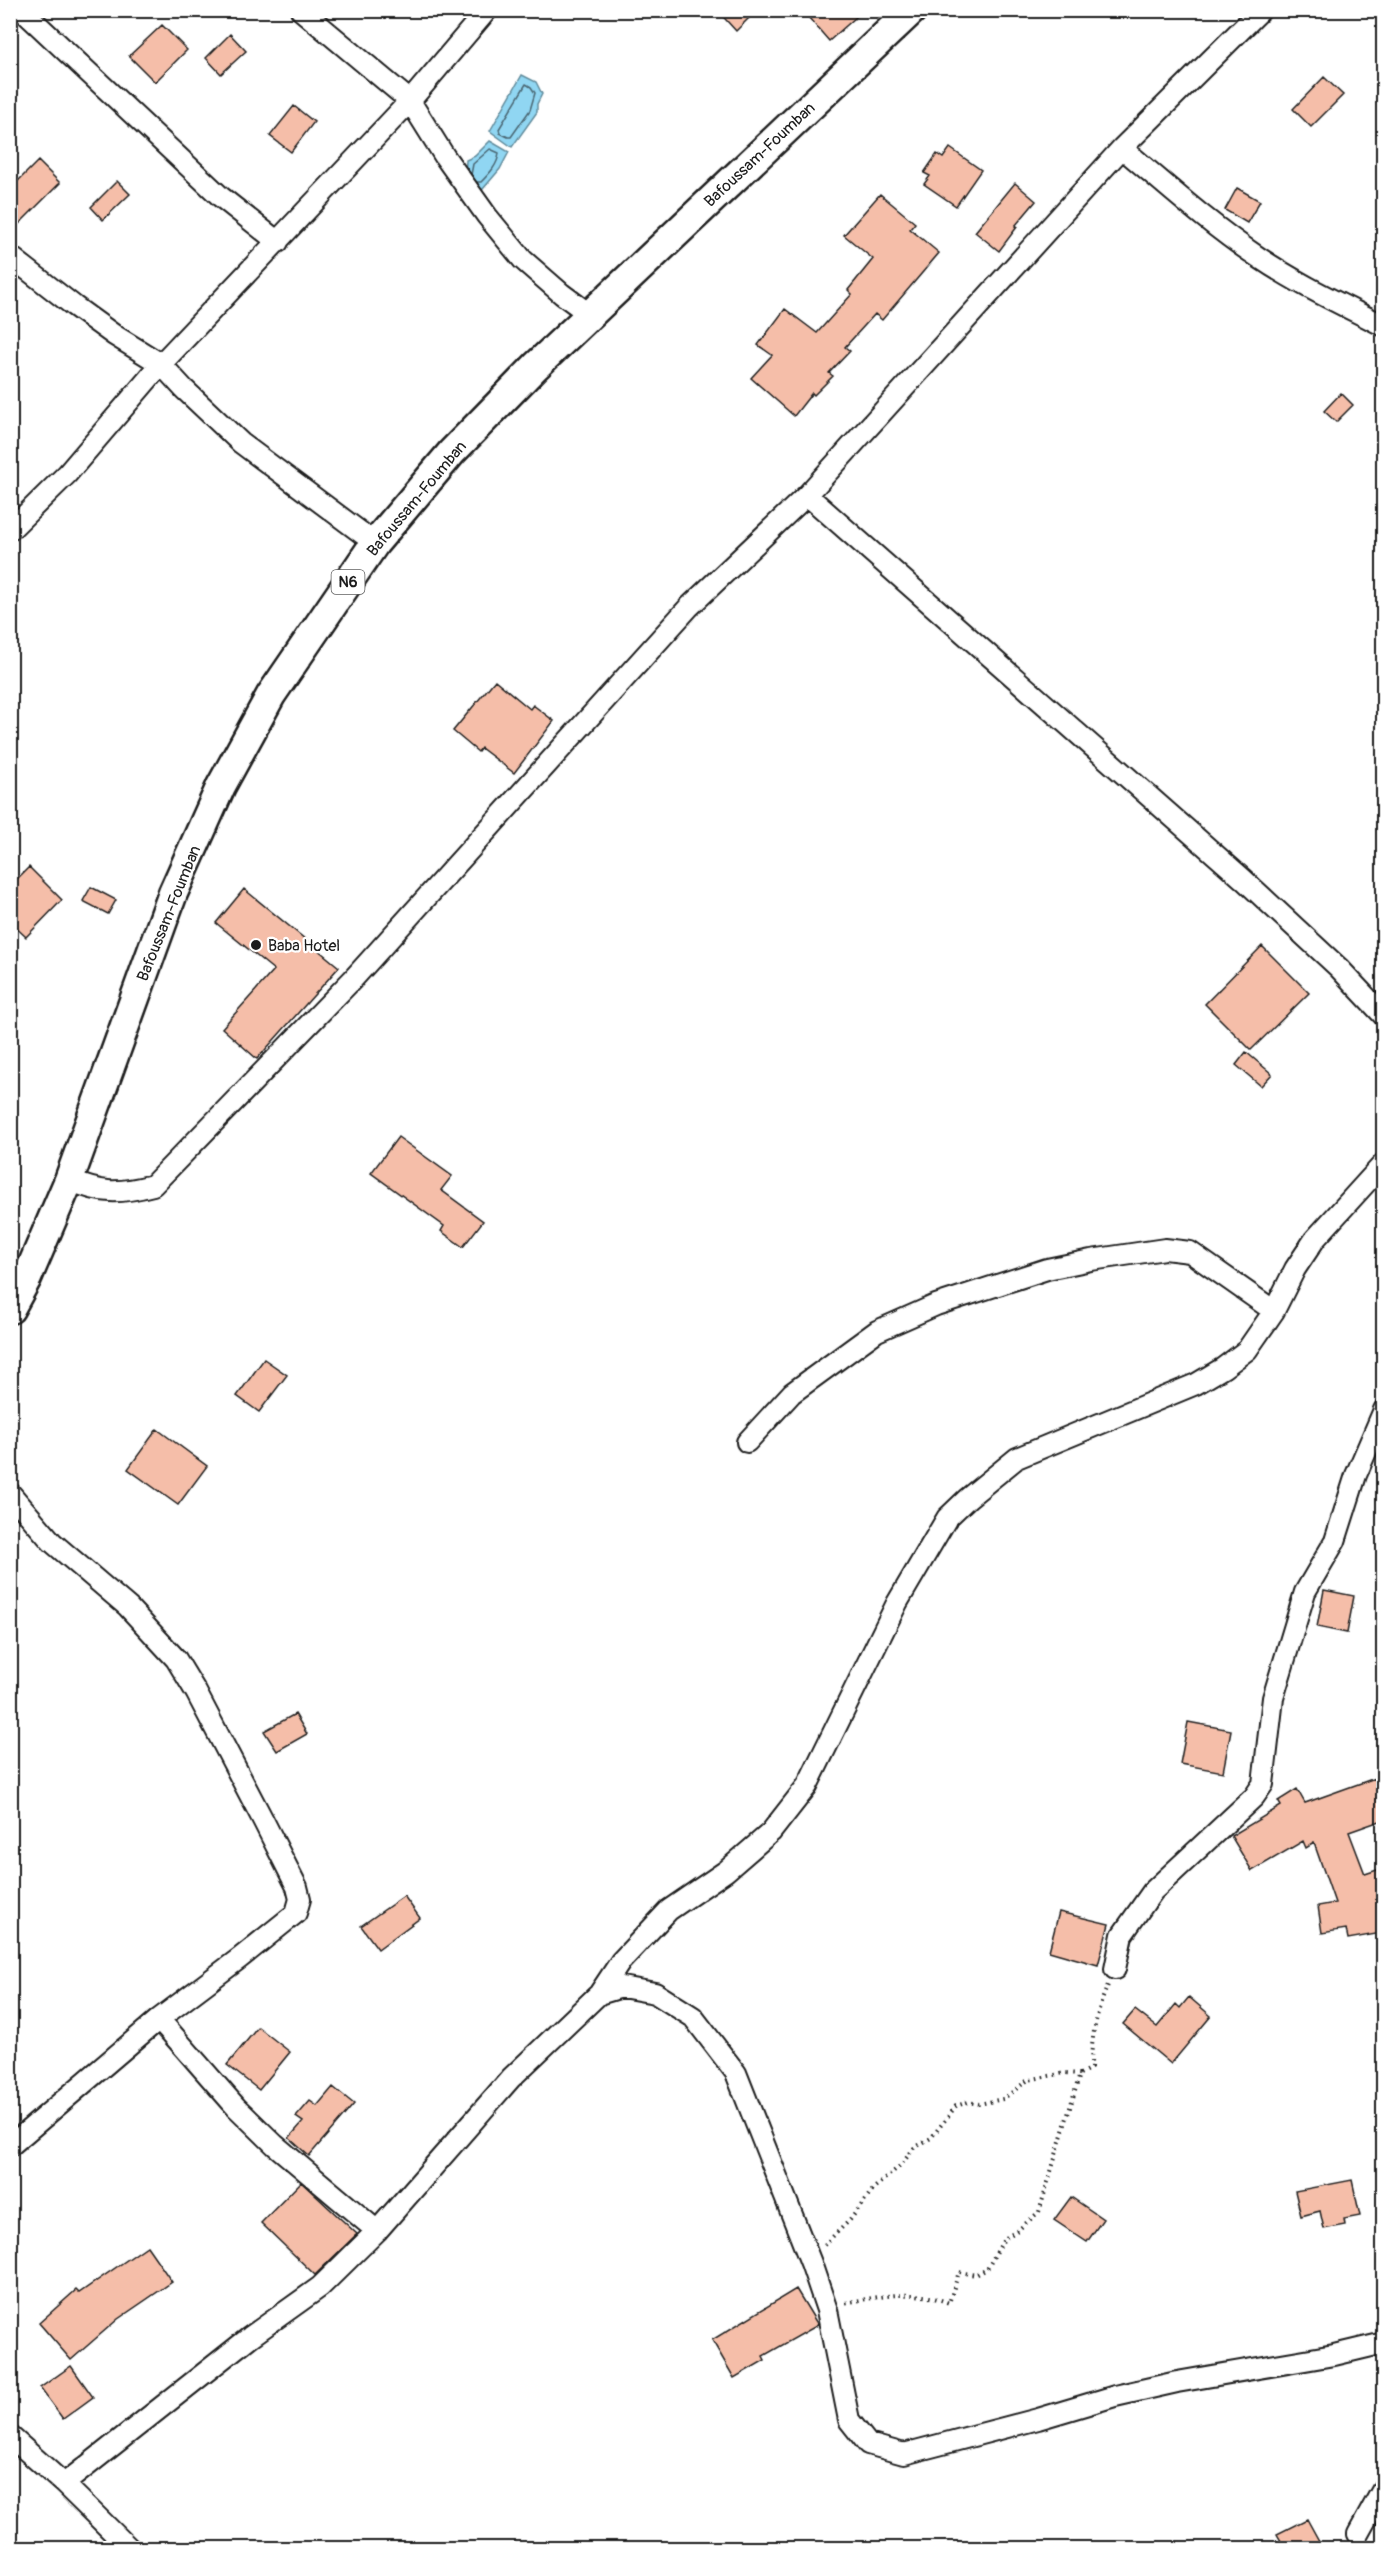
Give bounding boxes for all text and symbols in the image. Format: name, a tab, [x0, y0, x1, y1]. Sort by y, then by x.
street label: Bafoussam-Foumban	[700, 98, 819, 211]
street label: Bafoussam-Foumban	[363, 437, 471, 560]
road number: N6	[332, 570, 364, 594]
street label: Bafoussam-Foumban	[133, 843, 205, 984]
place label: Baba Hotel	[268, 936, 340, 956]
marker: Baba Hotel	[249, 938, 263, 952]

